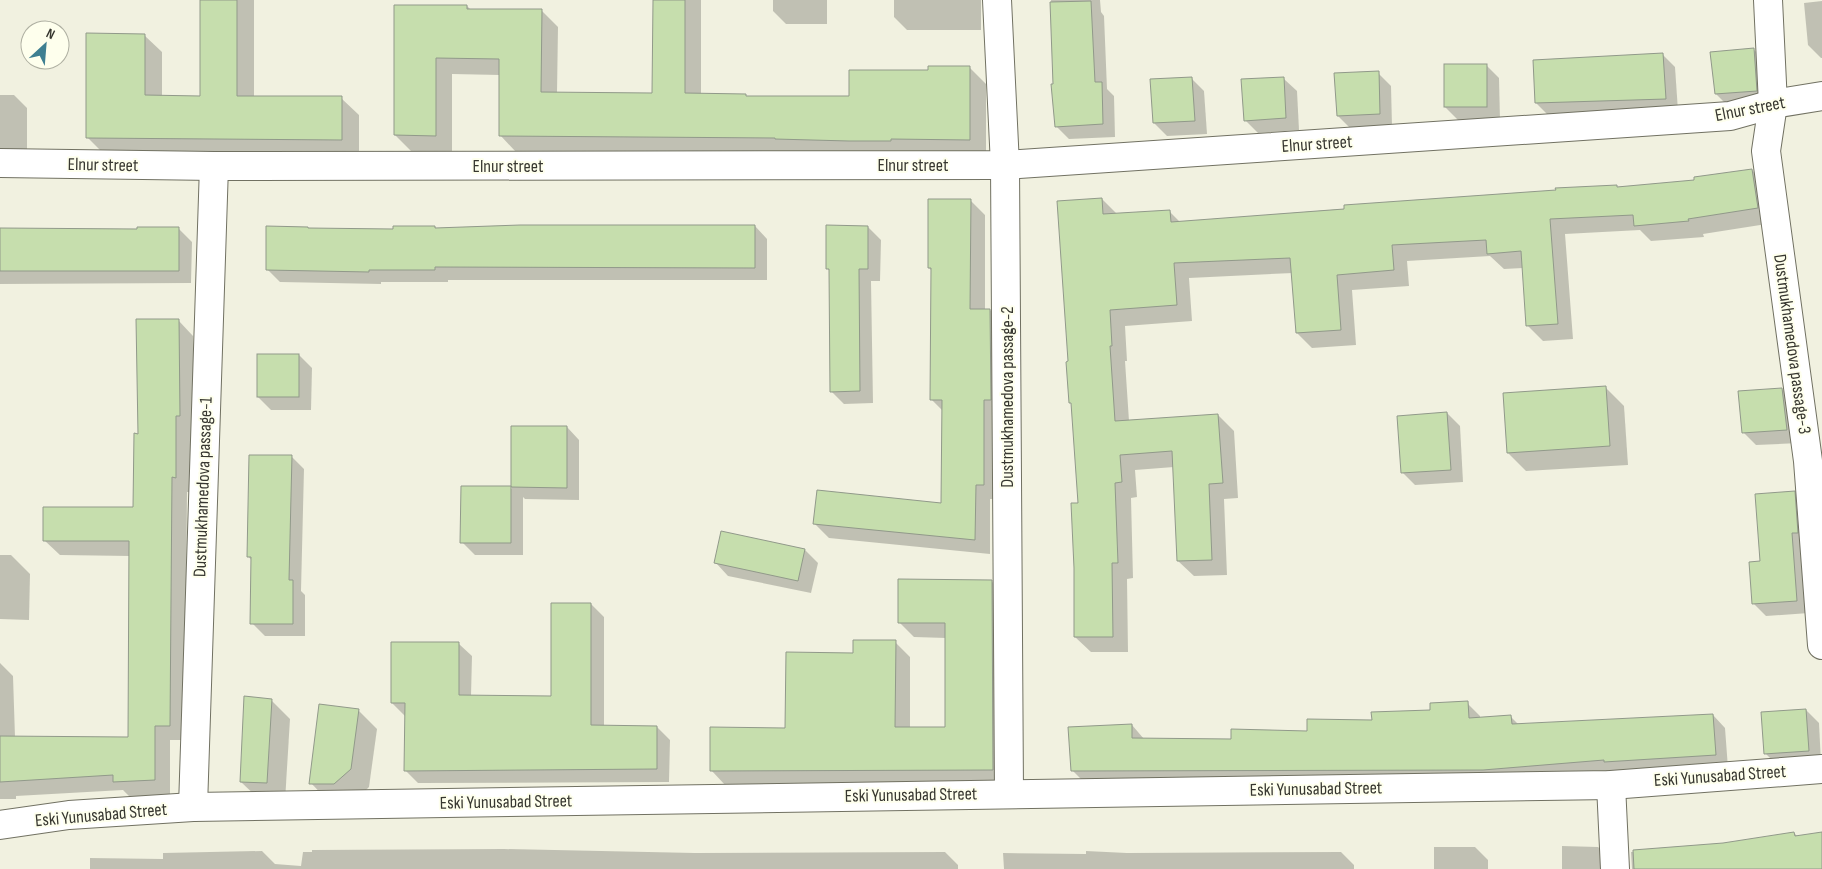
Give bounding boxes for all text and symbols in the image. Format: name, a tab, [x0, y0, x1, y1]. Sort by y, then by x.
north arrow	[20, 20, 70, 70]
text: N	[43, 24, 58, 43]
street label: Elnur street	[1713, 92, 1787, 126]
street label: Elnur street	[1281, 131, 1354, 157]
street label: Elnur street	[67, 154, 139, 176]
street label: Elnur street	[878, 155, 949, 176]
street label: Elnur street	[473, 156, 544, 177]
street label: Dustmukhamedova passage-3	[1769, 253, 1815, 435]
street label: Dustmukhamedova passage-2	[997, 306, 1018, 488]
street label: Dustmukhamedova passage-1	[189, 396, 217, 577]
street label: Eski Yunusabad Street	[1653, 761, 1787, 791]
street label: Eski Yunusabad Street	[1250, 777, 1383, 801]
street label: Eski Yunusabad Street	[845, 783, 978, 807]
street label: Eski Yunusabad Street	[440, 790, 573, 814]
street label: Eski Yunusabad Street	[34, 799, 168, 831]

